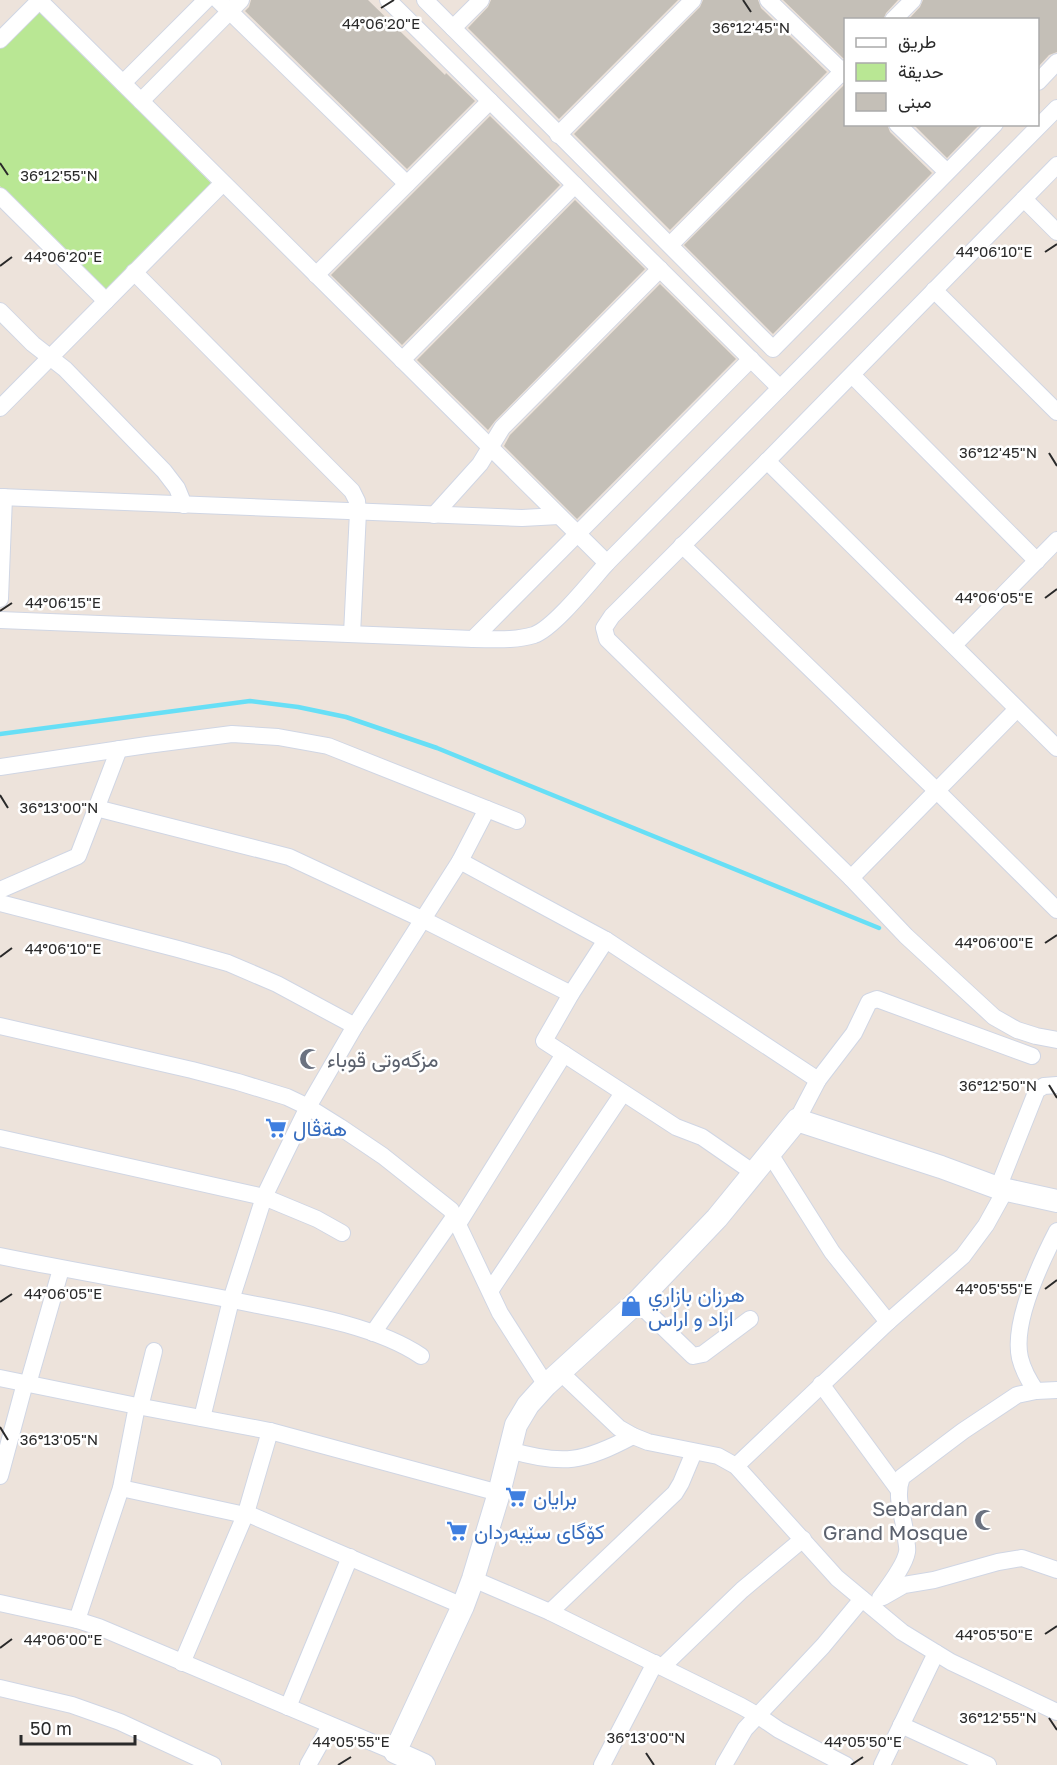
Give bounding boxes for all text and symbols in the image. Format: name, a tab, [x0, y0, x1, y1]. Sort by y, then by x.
text: 44°06'20"E	[342, 14, 420, 32]
text: 36°12'45"N	[712, 18, 790, 36]
legend	[844, 18, 1039, 126]
text: طريق	[898, 30, 936, 53]
text: حديقة	[898, 60, 944, 82]
text: مبنى	[898, 90, 932, 113]
text: 36°12'55"N	[20, 166, 98, 184]
text: 44°06'10"E	[956, 242, 1032, 260]
text: 44°06'20"E	[24, 247, 102, 265]
text: 36°12'45"N	[959, 443, 1037, 461]
text: 44°06'05"E	[955, 588, 1033, 606]
text: 44°06'15"E	[25, 593, 101, 611]
text: 36°13'00"N	[20, 798, 98, 816]
text: 44°06'00"E	[955, 933, 1033, 951]
text: 44°06'10"E	[25, 939, 101, 957]
place label: مزگەوتی قوباء	[327, 1046, 438, 1073]
mosque icon: مزگەوتی قوباء	[298, 1047, 322, 1071]
text: 36°12'50"N	[959, 1076, 1037, 1094]
place label: هةڤال	[293, 1115, 347, 1141]
supermarket icon: هةڤال	[264, 1116, 288, 1140]
text: 44°05'55"E	[955, 1279, 1033, 1297]
place label: هرزان بازاري ازاد و اراس	[648, 1281, 745, 1332]
text: 44°06'05"E	[24, 1284, 102, 1302]
shop icon: هرزان بازاري ازاد و اراس	[619, 1294, 643, 1318]
text: 36°13'05"N	[20, 1430, 98, 1448]
place label: برايان	[533, 1484, 577, 1511]
supermarket icon: برايان	[504, 1485, 528, 1509]
place label: Sebardan Grand Mosque	[823, 1495, 968, 1545]
mosque icon: Sebardan Grand Mosque	[973, 1508, 997, 1532]
place label: کۆگای سێبەردان	[474, 1518, 605, 1545]
supermarket icon: کۆگای سێبەردان	[445, 1519, 469, 1543]
text: 44°05'50"E	[955, 1625, 1033, 1643]
text: 44°06'00"E	[24, 1630, 102, 1648]
scale bar	[21, 1708, 135, 1746]
text: 36°12'55"N	[959, 1708, 1037, 1726]
text: 50 m	[30, 1717, 72, 1739]
text: 36°13'00"N	[607, 1728, 685, 1746]
text: 44°05'55"E	[312, 1732, 390, 1750]
text: 44°05'50"E	[824, 1732, 902, 1750]

